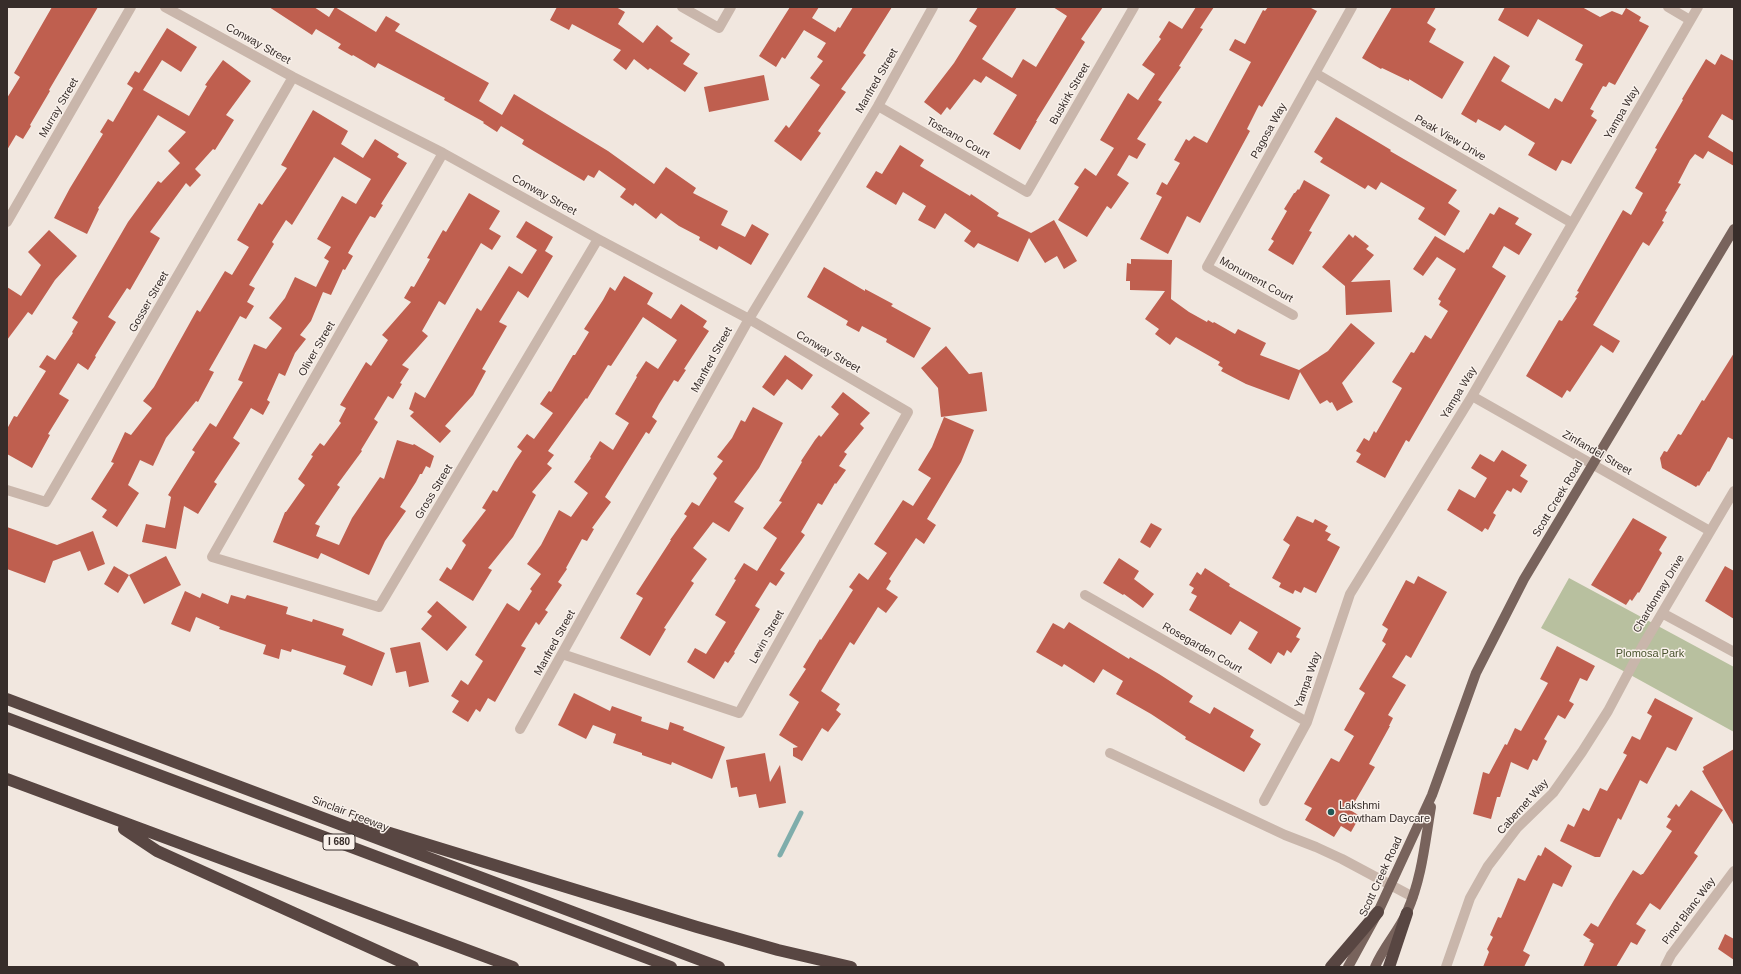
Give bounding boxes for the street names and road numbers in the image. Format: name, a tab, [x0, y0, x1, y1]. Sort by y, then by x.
street label: Conway Street	[223, 21, 293, 67]
street label: Manfred Street	[853, 46, 901, 116]
street label: Buskirk Street	[1047, 61, 1093, 127]
street label: Murray Street	[37, 76, 81, 140]
street label: Yampa Way	[1602, 84, 1642, 142]
street label: Pagosa Way	[1248, 101, 1290, 161]
street label: Peak View Drive	[1412, 112, 1488, 164]
street label: Toscano Court	[924, 115, 992, 161]
street label: Conway Street	[509, 172, 579, 218]
street label: Monument Court	[1217, 254, 1295, 306]
street label: Gosser Street	[126, 269, 172, 335]
street label: Oliver Street	[296, 319, 338, 379]
street label: Manfred Street	[689, 325, 735, 395]
street label: Conway Street	[793, 328, 863, 376]
street label: Yampa Way	[1438, 364, 1480, 422]
street label: Zinfandel Street	[1560, 428, 1634, 478]
street label: Scott Creek Road	[1530, 458, 1586, 540]
street label: Gross Street	[412, 462, 456, 522]
street label: Chardonnay Drive	[1631, 553, 1687, 635]
street label: Manfred Street	[532, 608, 578, 678]
street label: Levin Street	[747, 608, 787, 666]
street label: Rosegarden Court	[1160, 620, 1244, 676]
street label: Yampa Way	[1292, 650, 1324, 710]
street label: Cabernet Way	[1495, 777, 1551, 837]
street label: Sinclair Freeway	[310, 793, 390, 835]
road number: I 680	[323, 834, 355, 850]
street label: Scott Creek Road	[1357, 835, 1405, 919]
street label: Pinot Blanc Way	[1660, 875, 1718, 947]

